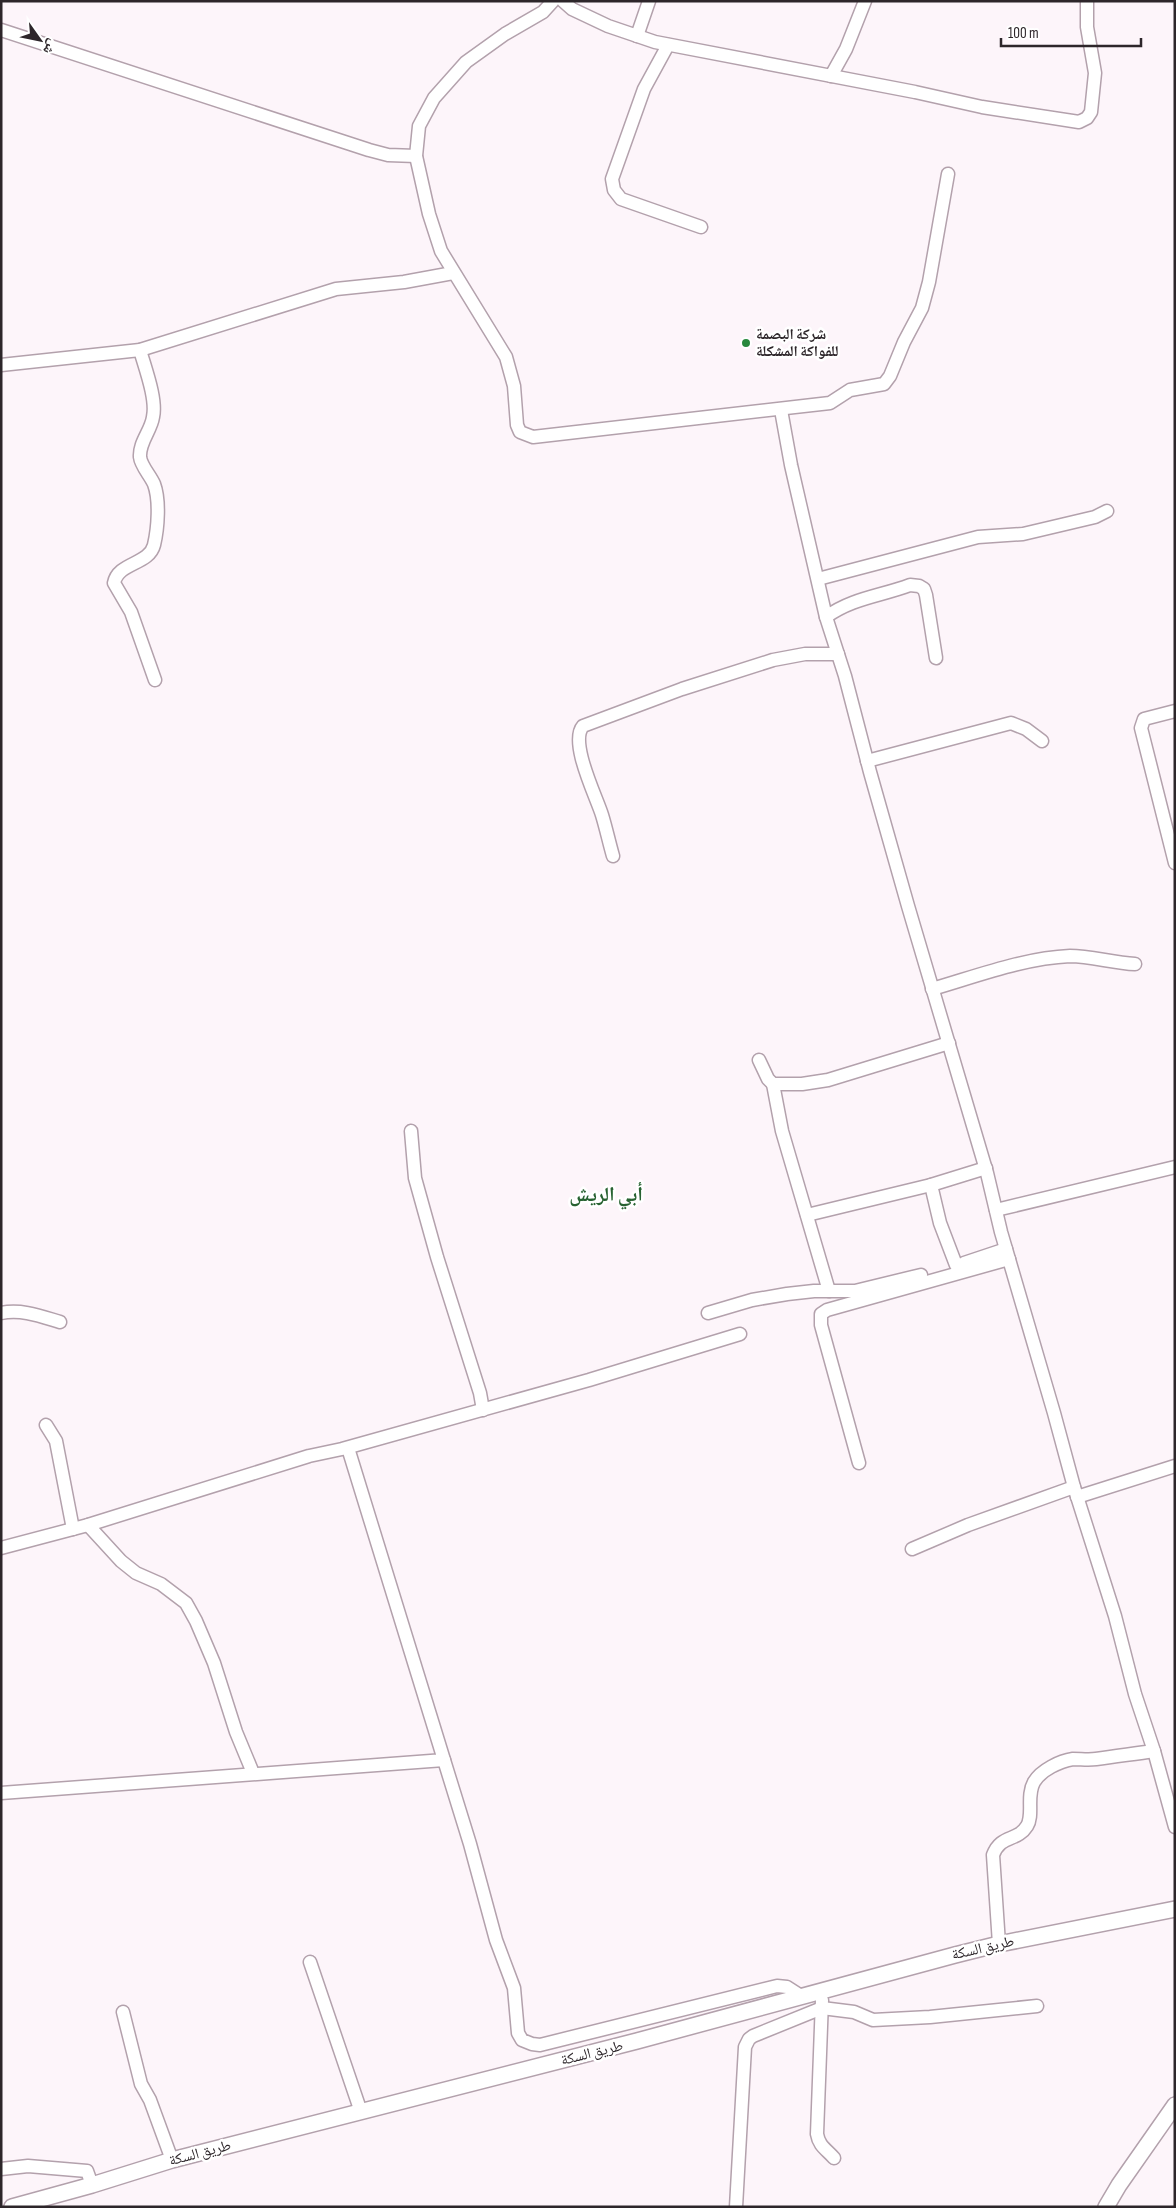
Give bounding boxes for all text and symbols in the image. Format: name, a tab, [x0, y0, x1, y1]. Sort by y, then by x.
north arrow	[15, 15, 65, 65]
scale bar	[1001, 15, 1141, 47]
text: 100 m	[1008, 24, 1039, 43]
text: ش	[39, 36, 62, 58]
place label: شركة البصمة للفواكة المشكلة	[756, 325, 839, 361]
marker: شركة البصمة للفواكة المشكلة	[740, 337, 752, 349]
district label: أبي الريش	[569, 1181, 643, 1210]
street label: طريق السكة	[950, 1932, 1016, 1964]
street label: طريق السكة	[559, 2036, 625, 2070]
street label: طريق السكة	[167, 2136, 233, 2170]

